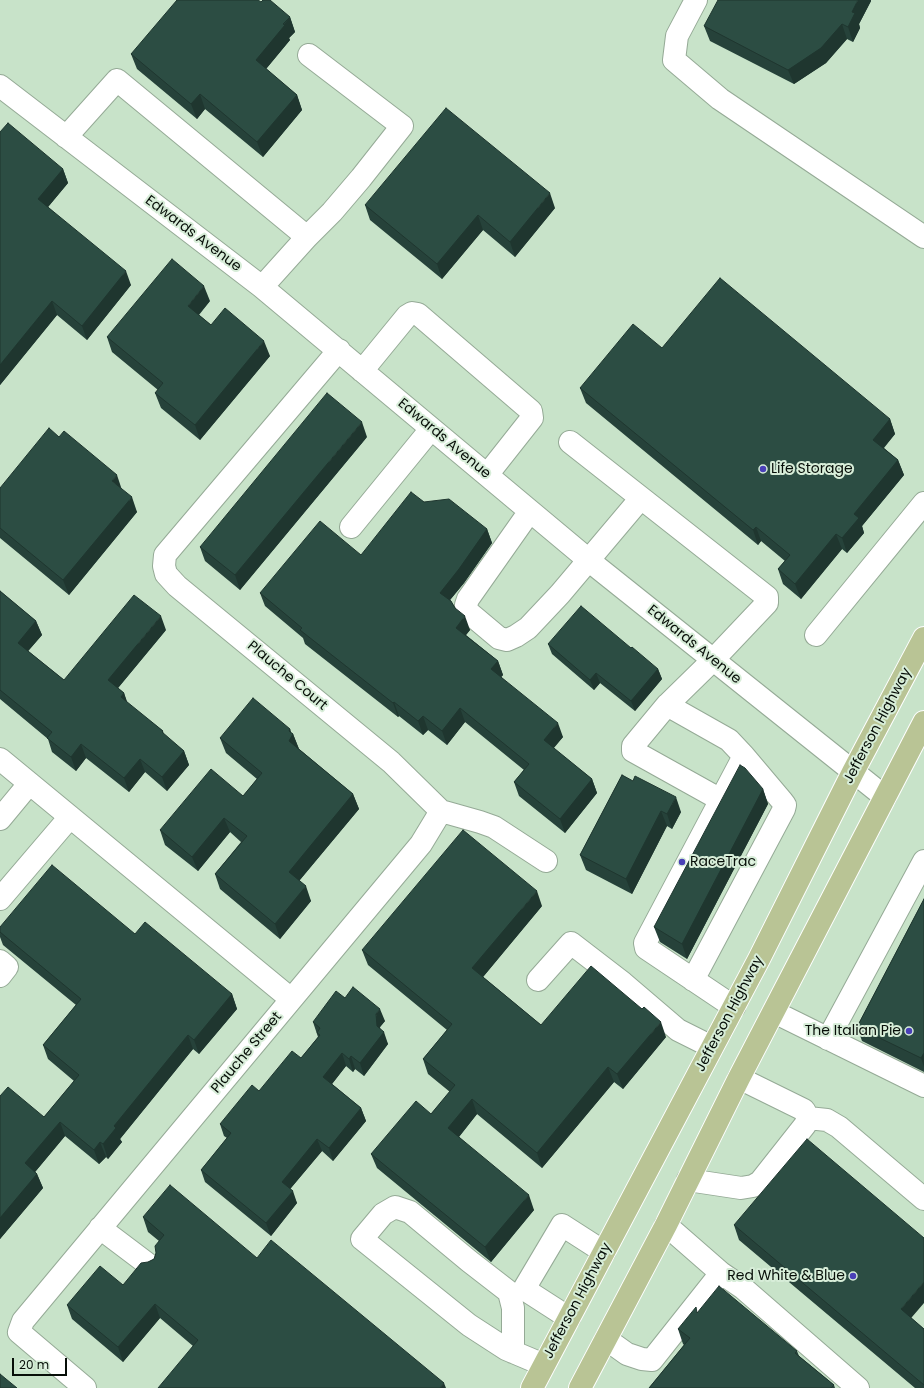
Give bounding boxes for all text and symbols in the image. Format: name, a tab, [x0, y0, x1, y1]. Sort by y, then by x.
street label: Edwards Avenue	[142, 192, 244, 276]
street label: Edwards Avenue	[394, 395, 494, 483]
place label: Life Storage	[771, 461, 853, 477]
marker: Life Storage	[758, 464, 768, 474]
street label: Edwards Avenue	[644, 602, 744, 688]
street label: Plauche Court	[244, 638, 330, 714]
street label: Jefferson Highway	[840, 665, 916, 787]
place label: RaceTrac	[690, 854, 756, 870]
marker: RaceTrac	[677, 857, 687, 867]
street label: Jefferson Highway	[692, 953, 768, 1075]
street label: Plauche Street	[208, 1009, 286, 1097]
place label: The Italian Pie	[805, 1023, 901, 1039]
marker: The Italian Pie	[904, 1026, 914, 1036]
street label: Jefferson Highway	[540, 1240, 616, 1362]
place label: Red White & Blue	[727, 1268, 845, 1284]
marker: Red White & Blue	[848, 1271, 858, 1281]
scale bar	[14, 1350, 69, 1376]
text: 20 m	[19, 1356, 49, 1373]

